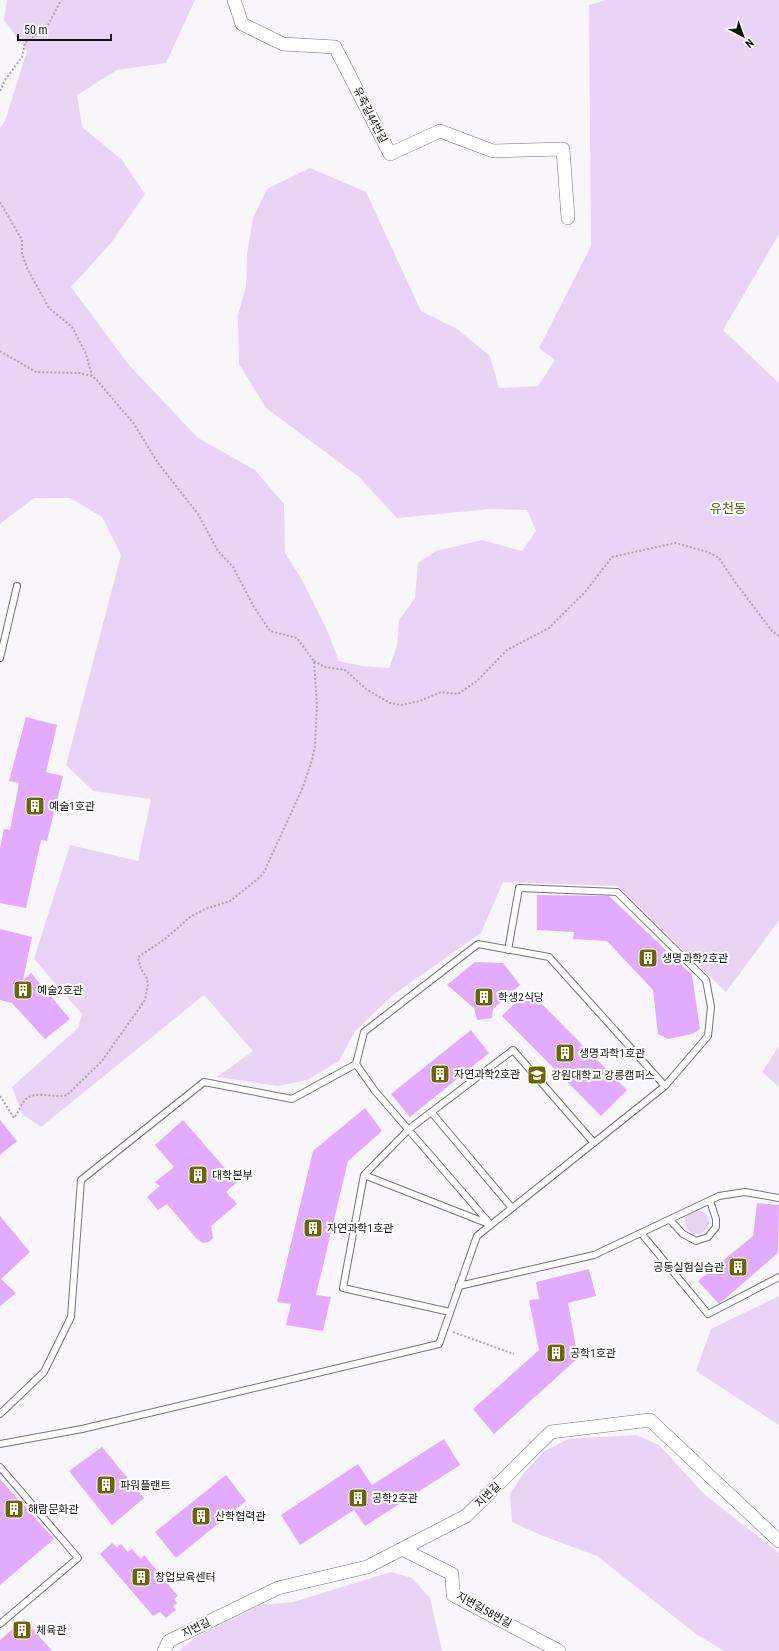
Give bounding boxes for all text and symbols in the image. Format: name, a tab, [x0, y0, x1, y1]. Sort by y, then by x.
scale bar	[18, 16, 111, 42]
north arrow	[723, 16, 763, 56]
text: 50 m	[24, 23, 48, 37]
text: N	[742, 36, 756, 50]
street label: 유죽길44번길	[350, 85, 390, 145]
district label: 유천동	[710, 501, 746, 516]
building icon: 예술1호관	[24, 795, 46, 817]
place label: 예술1호관	[49, 800, 95, 813]
building icon: 생명과학2호관	[637, 947, 659, 969]
place label: 생명과학2호관	[662, 952, 728, 965]
building icon: 예술2호관	[12, 979, 34, 1001]
place label: 예술2호관	[37, 984, 83, 997]
building icon: 학생2식당	[473, 986, 495, 1008]
place label: 학생2식당	[498, 991, 544, 1004]
building icon: 생명과학1호관	[554, 1042, 576, 1064]
place label: 생명과학1호관	[579, 1047, 645, 1060]
building icon: 자연과학2호관	[429, 1063, 451, 1085]
school or university icon: 강원대학교 강릉캠퍼스	[526, 1064, 548, 1086]
place label: 자연과학2호관	[454, 1068, 520, 1081]
place label: 강원대학교 강릉캠퍼스	[551, 1069, 655, 1082]
building icon: 대학본부	[187, 1164, 209, 1186]
place label: 대학본부	[212, 1169, 252, 1182]
building icon: 자연과학1호관	[302, 1217, 324, 1239]
place label: 자연과학1호관	[327, 1222, 393, 1235]
building icon: 공동실험실습관	[727, 1256, 749, 1278]
place label: 공동실험실습관	[653, 1261, 724, 1274]
building icon: 공학1호관	[545, 1342, 567, 1364]
place label: 공학1호관	[570, 1347, 616, 1360]
building icon: 파워플랜트	[95, 1474, 117, 1496]
place label: 파워플랜트	[120, 1479, 171, 1492]
street label: 지변길	[473, 1480, 503, 1510]
building icon: 공학2호관	[347, 1487, 369, 1509]
place label: 공학2호관	[372, 1492, 418, 1505]
building icon: 해람문화관	[3, 1498, 25, 1520]
place label: 해람문화관	[28, 1503, 79, 1516]
building icon: 산학협력관	[190, 1505, 212, 1527]
place label: 산학협력관	[215, 1510, 266, 1523]
building icon: 창업보육센터	[130, 1566, 152, 1588]
place label: 창업보육센터	[155, 1571, 216, 1584]
street label: 지변길58번길	[454, 1589, 514, 1631]
street label: 지변길	[180, 1616, 212, 1640]
building icon: 체육관	[11, 1619, 33, 1641]
place label: 체육관	[36, 1624, 66, 1637]

